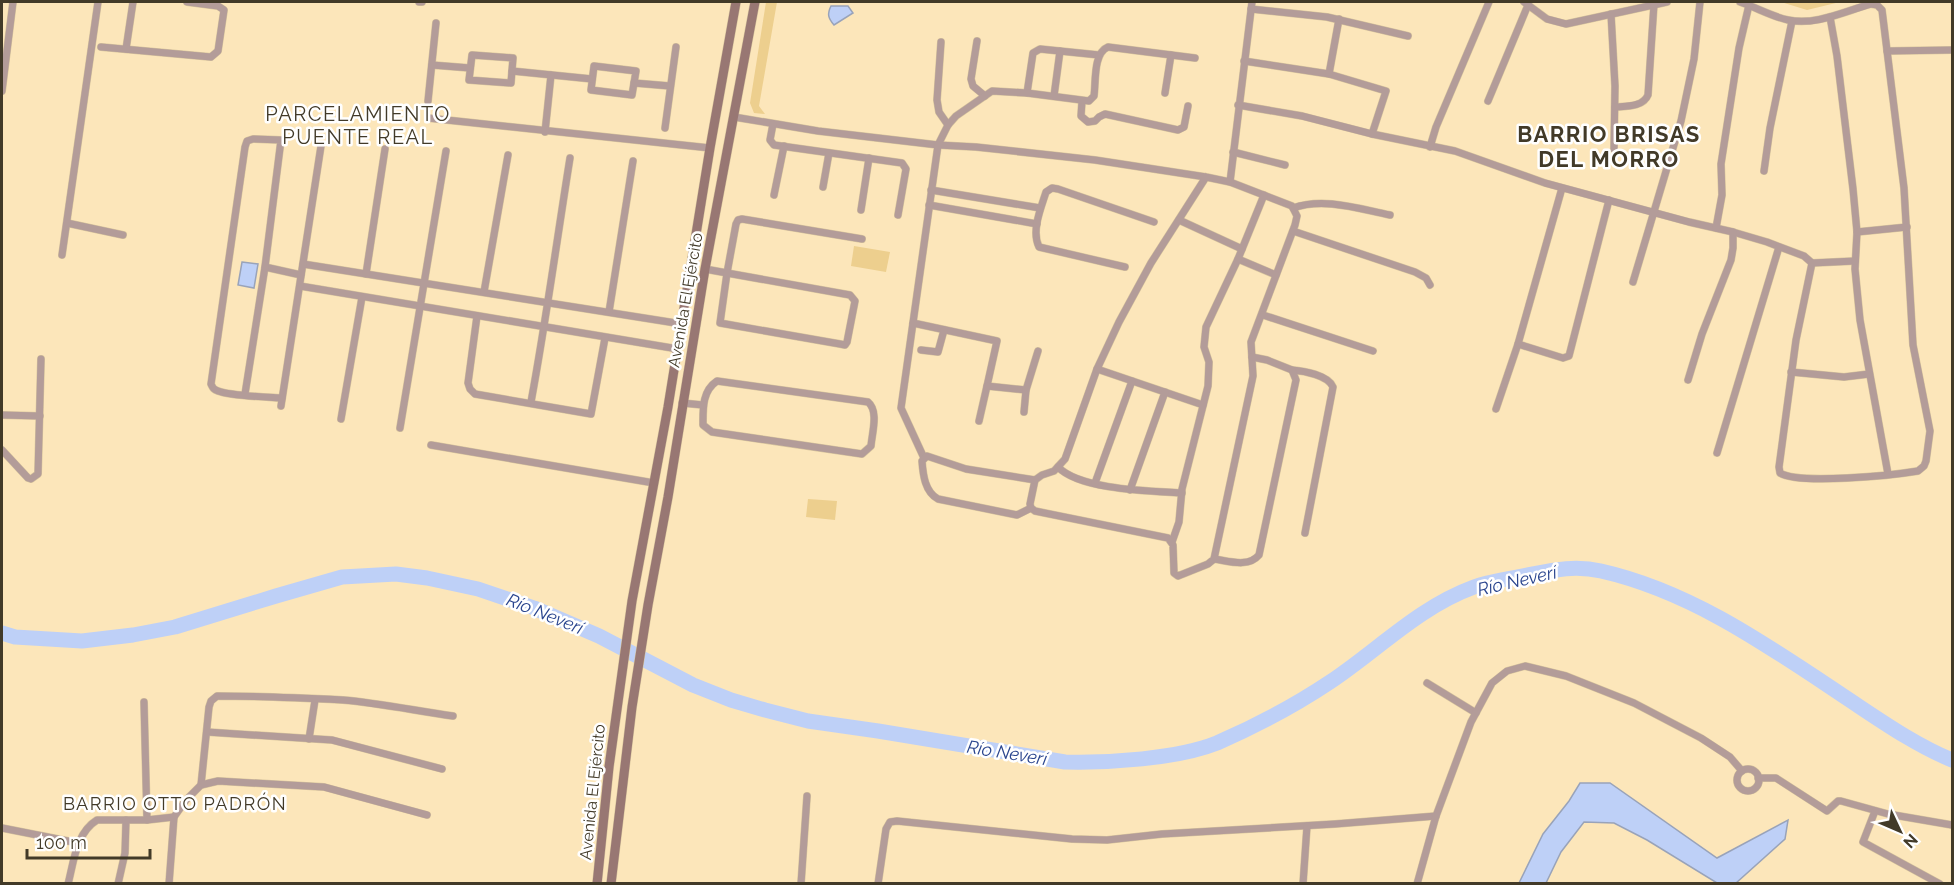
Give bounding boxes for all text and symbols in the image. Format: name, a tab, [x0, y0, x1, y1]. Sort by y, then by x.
district label: PARCELAMIENTO PUENTE REAL	[265, 102, 451, 149]
district label: BARRIO BRISAS DEL MORRO	[1517, 121, 1701, 172]
street label: Avenida El Ejército	[664, 231, 707, 369]
water label: Río Neverí	[1475, 561, 1561, 600]
water label: Río Neverí	[504, 589, 589, 639]
street label: Avenida El Ejército	[576, 723, 609, 861]
water label: Río Neverí	[966, 736, 1051, 770]
district label: BARRIO OTTO PADRÓN	[63, 792, 287, 814]
north arrow	[1870, 801, 1930, 861]
scale bar	[27, 822, 150, 860]
text: N	[1899, 830, 1922, 852]
text: 100 m	[36, 832, 87, 853]

